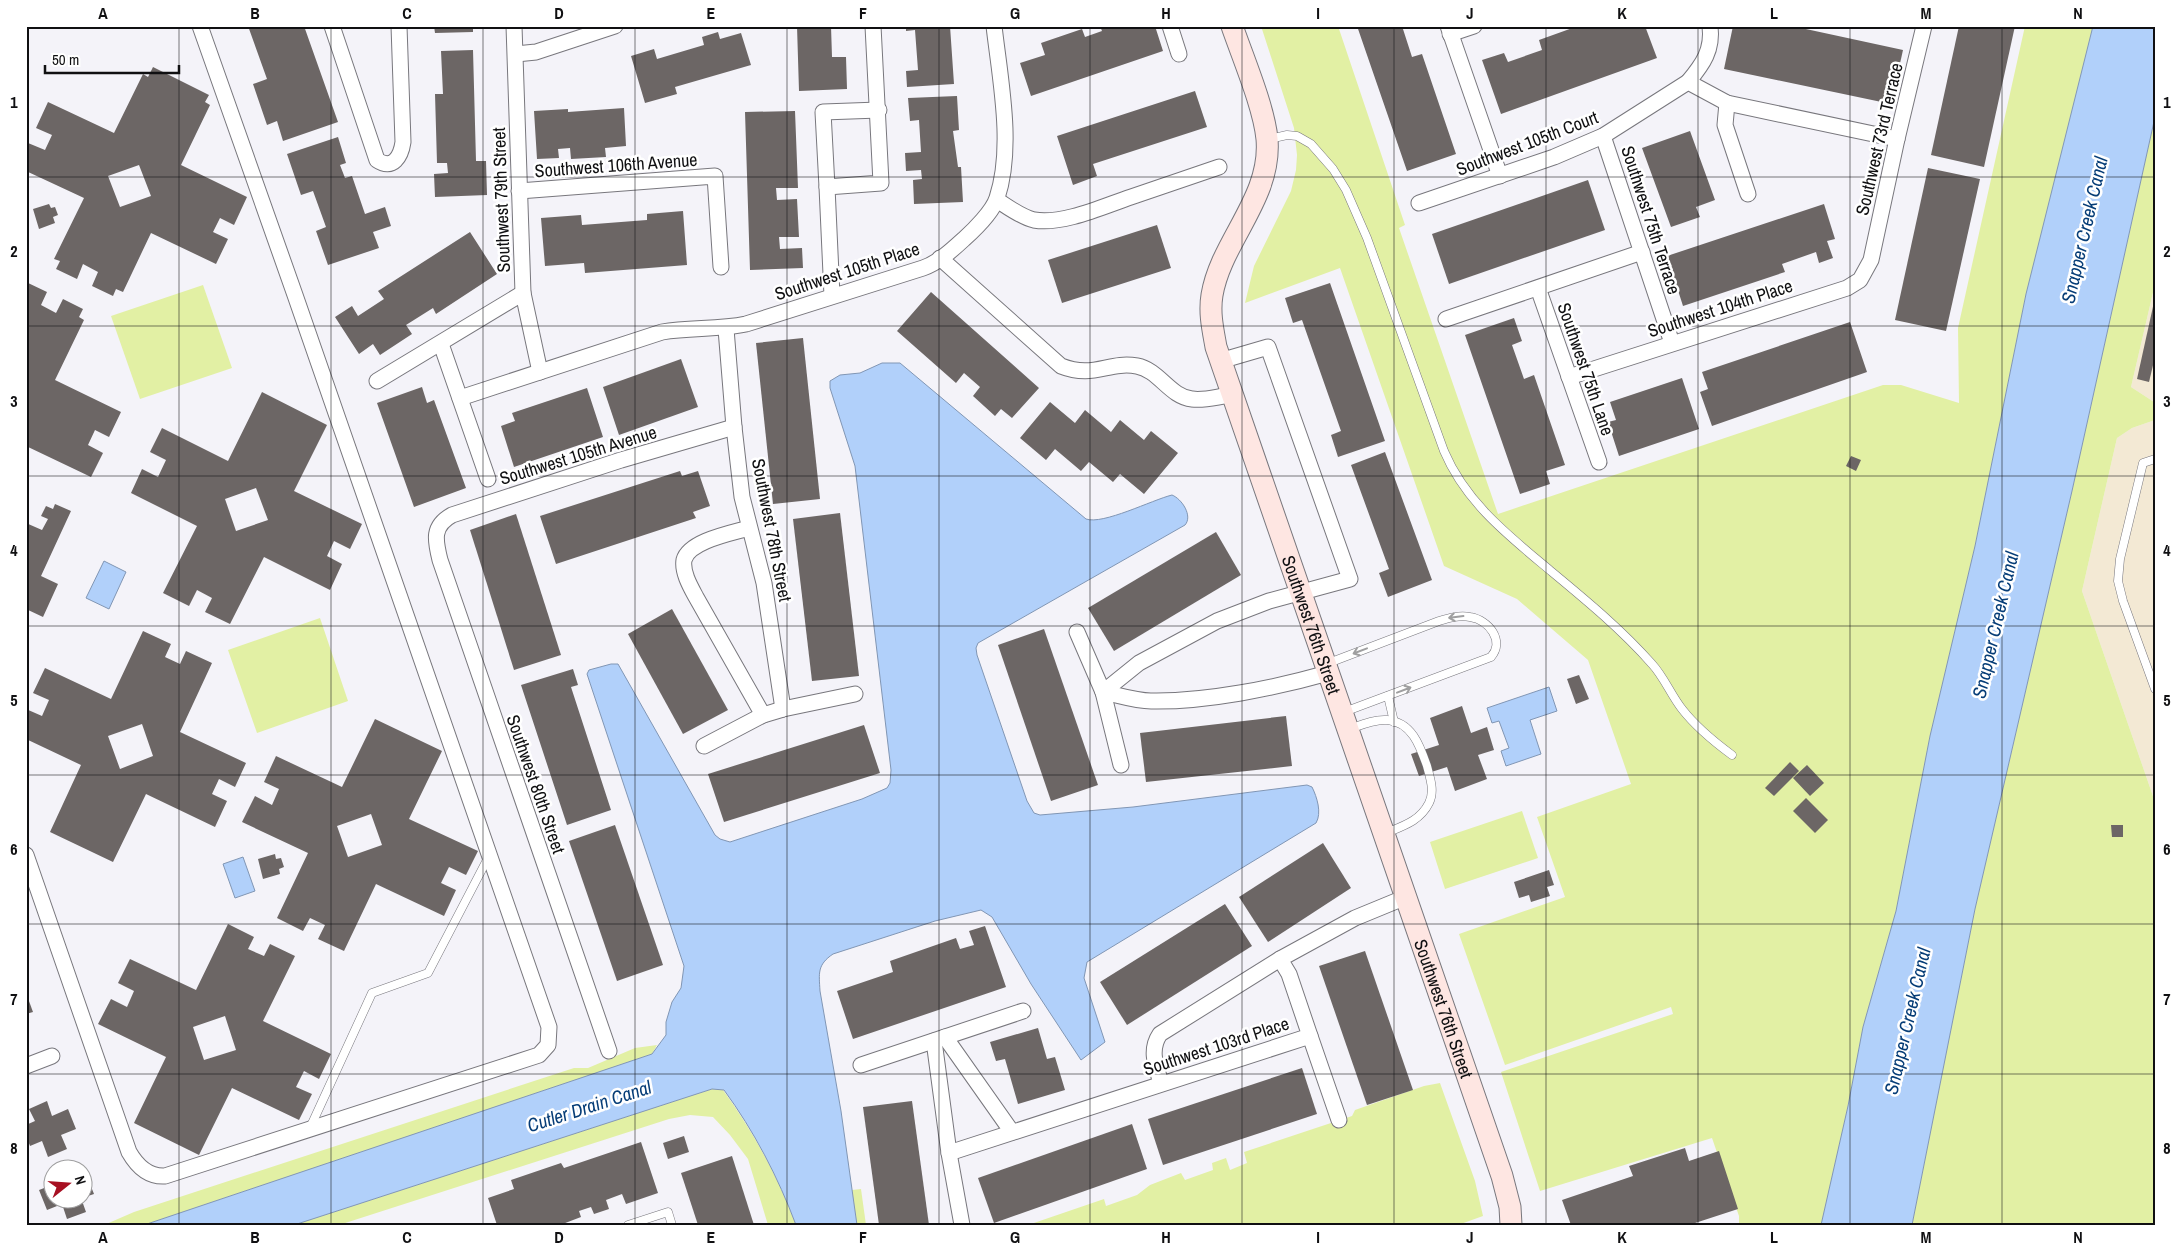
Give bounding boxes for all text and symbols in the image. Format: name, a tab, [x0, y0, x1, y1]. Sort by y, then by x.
text: A	[98, 2, 108, 24]
text: B	[250, 2, 260, 24]
text: C	[402, 2, 412, 24]
text: D	[554, 2, 564, 24]
text: E	[707, 2, 716, 24]
text: F	[859, 2, 867, 24]
text: G	[1010, 2, 1020, 24]
text: H	[1161, 2, 1171, 24]
text: I	[1316, 2, 1320, 24]
text: J	[1466, 2, 1474, 24]
text: K	[1617, 2, 1627, 24]
text: L	[1770, 2, 1778, 24]
text: M	[1921, 2, 1932, 24]
text: N	[2073, 2, 2083, 24]
scale bar	[45, 42, 179, 74]
text: 50 m	[52, 49, 79, 70]
street label: Southwest 73rd Terrace	[1849, 60, 1909, 218]
text: 1	[10, 91, 18, 113]
text: 1	[2163, 91, 2171, 113]
street label: Southwest 105th Court	[1452, 104, 1602, 182]
street label: Southwest 79th Street	[486, 127, 516, 273]
street label: Southwest 75th Terrace	[1615, 143, 1687, 297]
street label: Southwest 106th Avenue	[534, 147, 698, 183]
water label: Snapper Creek Canal	[2054, 154, 2114, 306]
street label: Southwest 105th Place	[771, 236, 923, 306]
text: 2	[10, 240, 18, 262]
text: 2	[2163, 240, 2171, 262]
street label: Southwest 104th Place	[1644, 273, 1796, 343]
street label: Southwest 75th Lane	[1552, 299, 1620, 439]
text: 3	[10, 390, 18, 412]
text: 3	[2163, 390, 2171, 412]
street label: Southwest 105th Avenue	[496, 419, 660, 491]
street label: Southwest 78th Street	[746, 456, 798, 604]
text: 4	[10, 539, 18, 561]
text: 4	[2163, 539, 2171, 561]
water label: Snapper Creek Canal	[1965, 549, 2025, 701]
street label: Southwest 76th Street	[1276, 552, 1347, 697]
one-way arrow	[1449, 613, 1465, 623]
one-way arrow	[1353, 647, 1369, 656]
one-way arrow	[1396, 685, 1411, 694]
text: 5	[10, 689, 18, 711]
text: 5	[2163, 689, 2171, 711]
street label: Southwest 80th Street	[501, 711, 571, 857]
text: 6	[10, 838, 18, 860]
text: 6	[2163, 838, 2171, 860]
street label: Southwest 76th Street	[1409, 936, 1480, 1081]
water label: Snapper Creek Canal	[1877, 945, 1937, 1097]
text: 7	[10, 988, 18, 1010]
text: 7	[2163, 988, 2171, 1010]
street label: Southwest 103rd Place	[1140, 1011, 1292, 1081]
water label: Cutler Drain Canal	[524, 1074, 655, 1138]
text: 8	[10, 1137, 18, 1159]
text: 8	[2163, 1137, 2171, 1159]
north arrow	[42, 1158, 92, 1208]
text: N	[71, 1174, 90, 1187]
text: A	[98, 1226, 108, 1248]
text: B	[250, 1226, 260, 1248]
text: C	[402, 1226, 412, 1248]
text: D	[554, 1226, 564, 1248]
text: E	[707, 1226, 716, 1248]
text: F	[859, 1226, 867, 1248]
text: G	[1010, 1226, 1020, 1248]
text: H	[1161, 1226, 1171, 1248]
text: I	[1316, 1226, 1320, 1248]
text: J	[1466, 1226, 1474, 1248]
text: K	[1617, 1226, 1627, 1248]
text: L	[1770, 1226, 1778, 1248]
text: M	[1921, 1226, 1932, 1248]
text: N	[2073, 1226, 2083, 1248]

